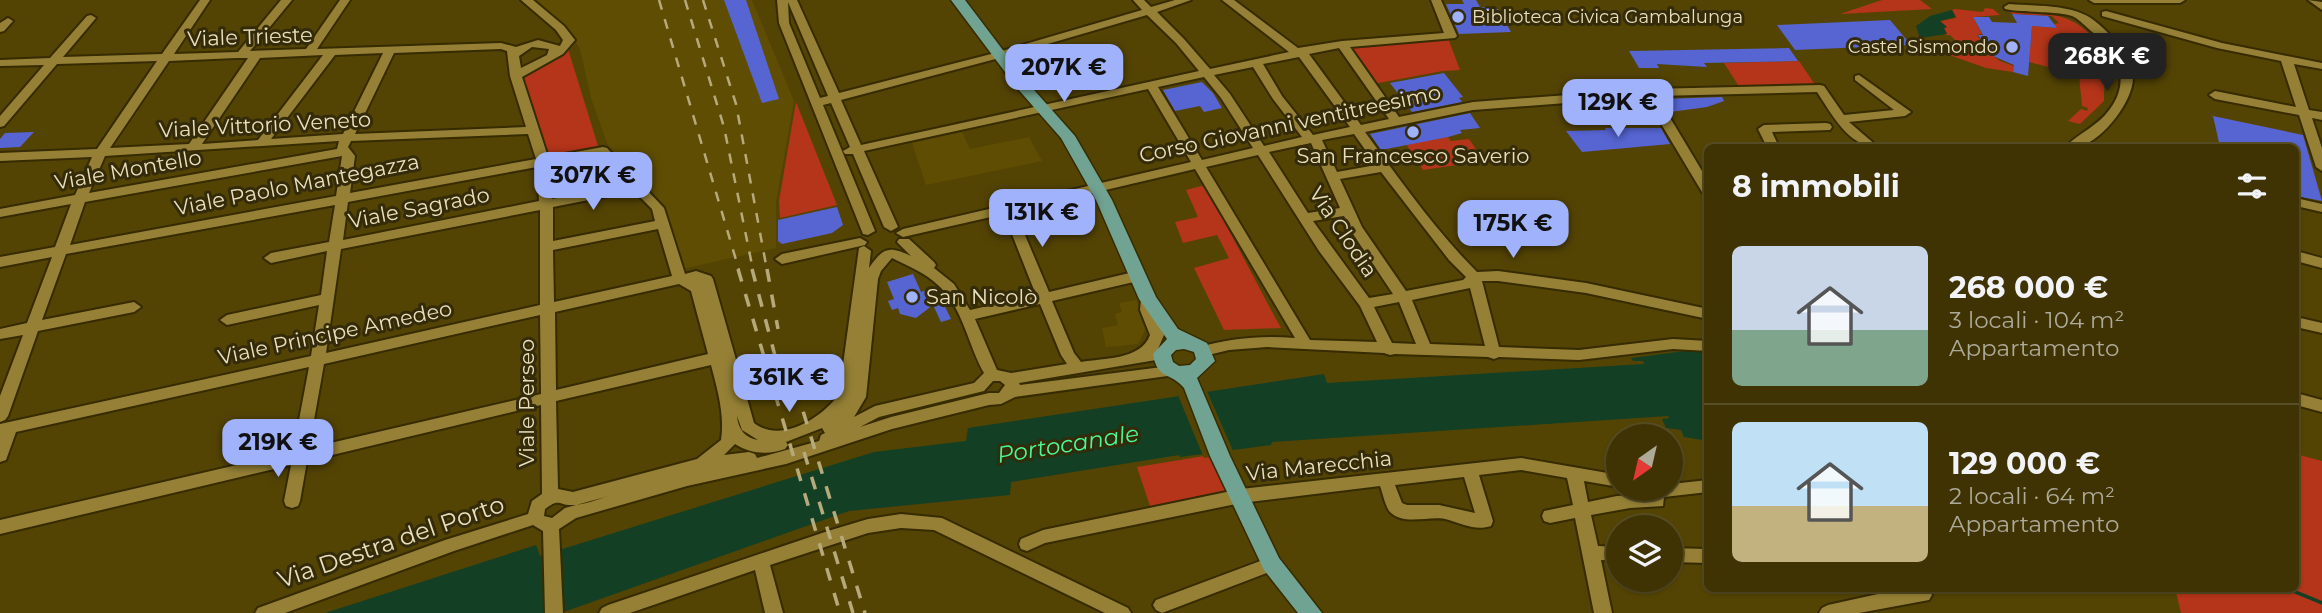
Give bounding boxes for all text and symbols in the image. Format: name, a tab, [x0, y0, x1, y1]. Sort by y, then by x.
place label: Biblioteca Civica Gambalunga	[1472, 6, 1743, 28]
marker: Biblioteca Civica Gambalunga	[1450, 9, 1466, 25]
street label: Viale Trieste	[187, 22, 313, 51]
pin: 268K €	[2050, 34, 2164, 93]
place label: Castel Sismondo	[1848, 36, 1998, 58]
marker: Castel Sismondo	[2004, 39, 2020, 55]
text: 268K €	[2064, 42, 2150, 70]
pin: 207K €	[1007, 44, 1121, 104]
text: 207K €	[1021, 53, 1107, 81]
street label: Corso Giovanni ventitreesimo	[1137, 79, 1443, 168]
pin: 129K €	[1561, 80, 1675, 139]
text: 129K €	[1578, 88, 1658, 116]
street label: Viale Vittorio Veneto	[158, 106, 372, 143]
marker: San Francesco Saverio	[1405, 124, 1421, 140]
place label: San Francesco Saverio	[1296, 143, 1530, 168]
street label: Viale Montello	[52, 144, 203, 195]
street label: Viale Paolo Mantegazza	[172, 148, 421, 221]
pin: 307K €	[536, 152, 650, 212]
text: 307K €	[550, 161, 636, 189]
icon: filters	[2233, 167, 2271, 205]
text: 8 immobili	[1732, 168, 1900, 205]
street label: Viale Sagrado	[346, 182, 492, 233]
street label: Via Clodia	[1304, 182, 1383, 282]
pin: 131K €	[985, 190, 1099, 249]
text: 131K €	[1005, 198, 1079, 226]
pin: 175K €	[1456, 201, 1570, 260]
text: 175K €	[1474, 209, 1552, 237]
text: 268 000 €	[1949, 269, 2108, 306]
icon: home	[1788, 274, 1872, 358]
place label: San Nicolò	[926, 284, 1037, 309]
marker: San Nicolò	[904, 289, 920, 305]
street label: Viale Principe Amedeo	[216, 295, 454, 370]
text: 3 locali · 104 m²	[1949, 306, 2124, 334]
text: Appartamento	[1949, 334, 2119, 362]
street label: Viale Perseo	[514, 339, 539, 467]
pin: 361K €	[732, 354, 846, 414]
text: 361K €	[749, 363, 829, 391]
water label: Portocanale	[995, 419, 1141, 469]
pin: 219K €	[221, 420, 335, 479]
north arrow	[1606, 424, 1684, 500]
map controls	[1606, 424, 1683, 592]
text: 219K €	[238, 428, 318, 456]
street label: Via Marecchia	[1245, 445, 1393, 486]
text: 129 000 €	[1949, 445, 2100, 482]
icon: home	[1788, 450, 1872, 534]
text: 2 locali · 64 m²	[1949, 482, 2115, 510]
street label: Via Destra del Porto	[274, 489, 508, 594]
text: Appartamento	[1949, 510, 2119, 538]
button: layers	[1606, 515, 1683, 592]

